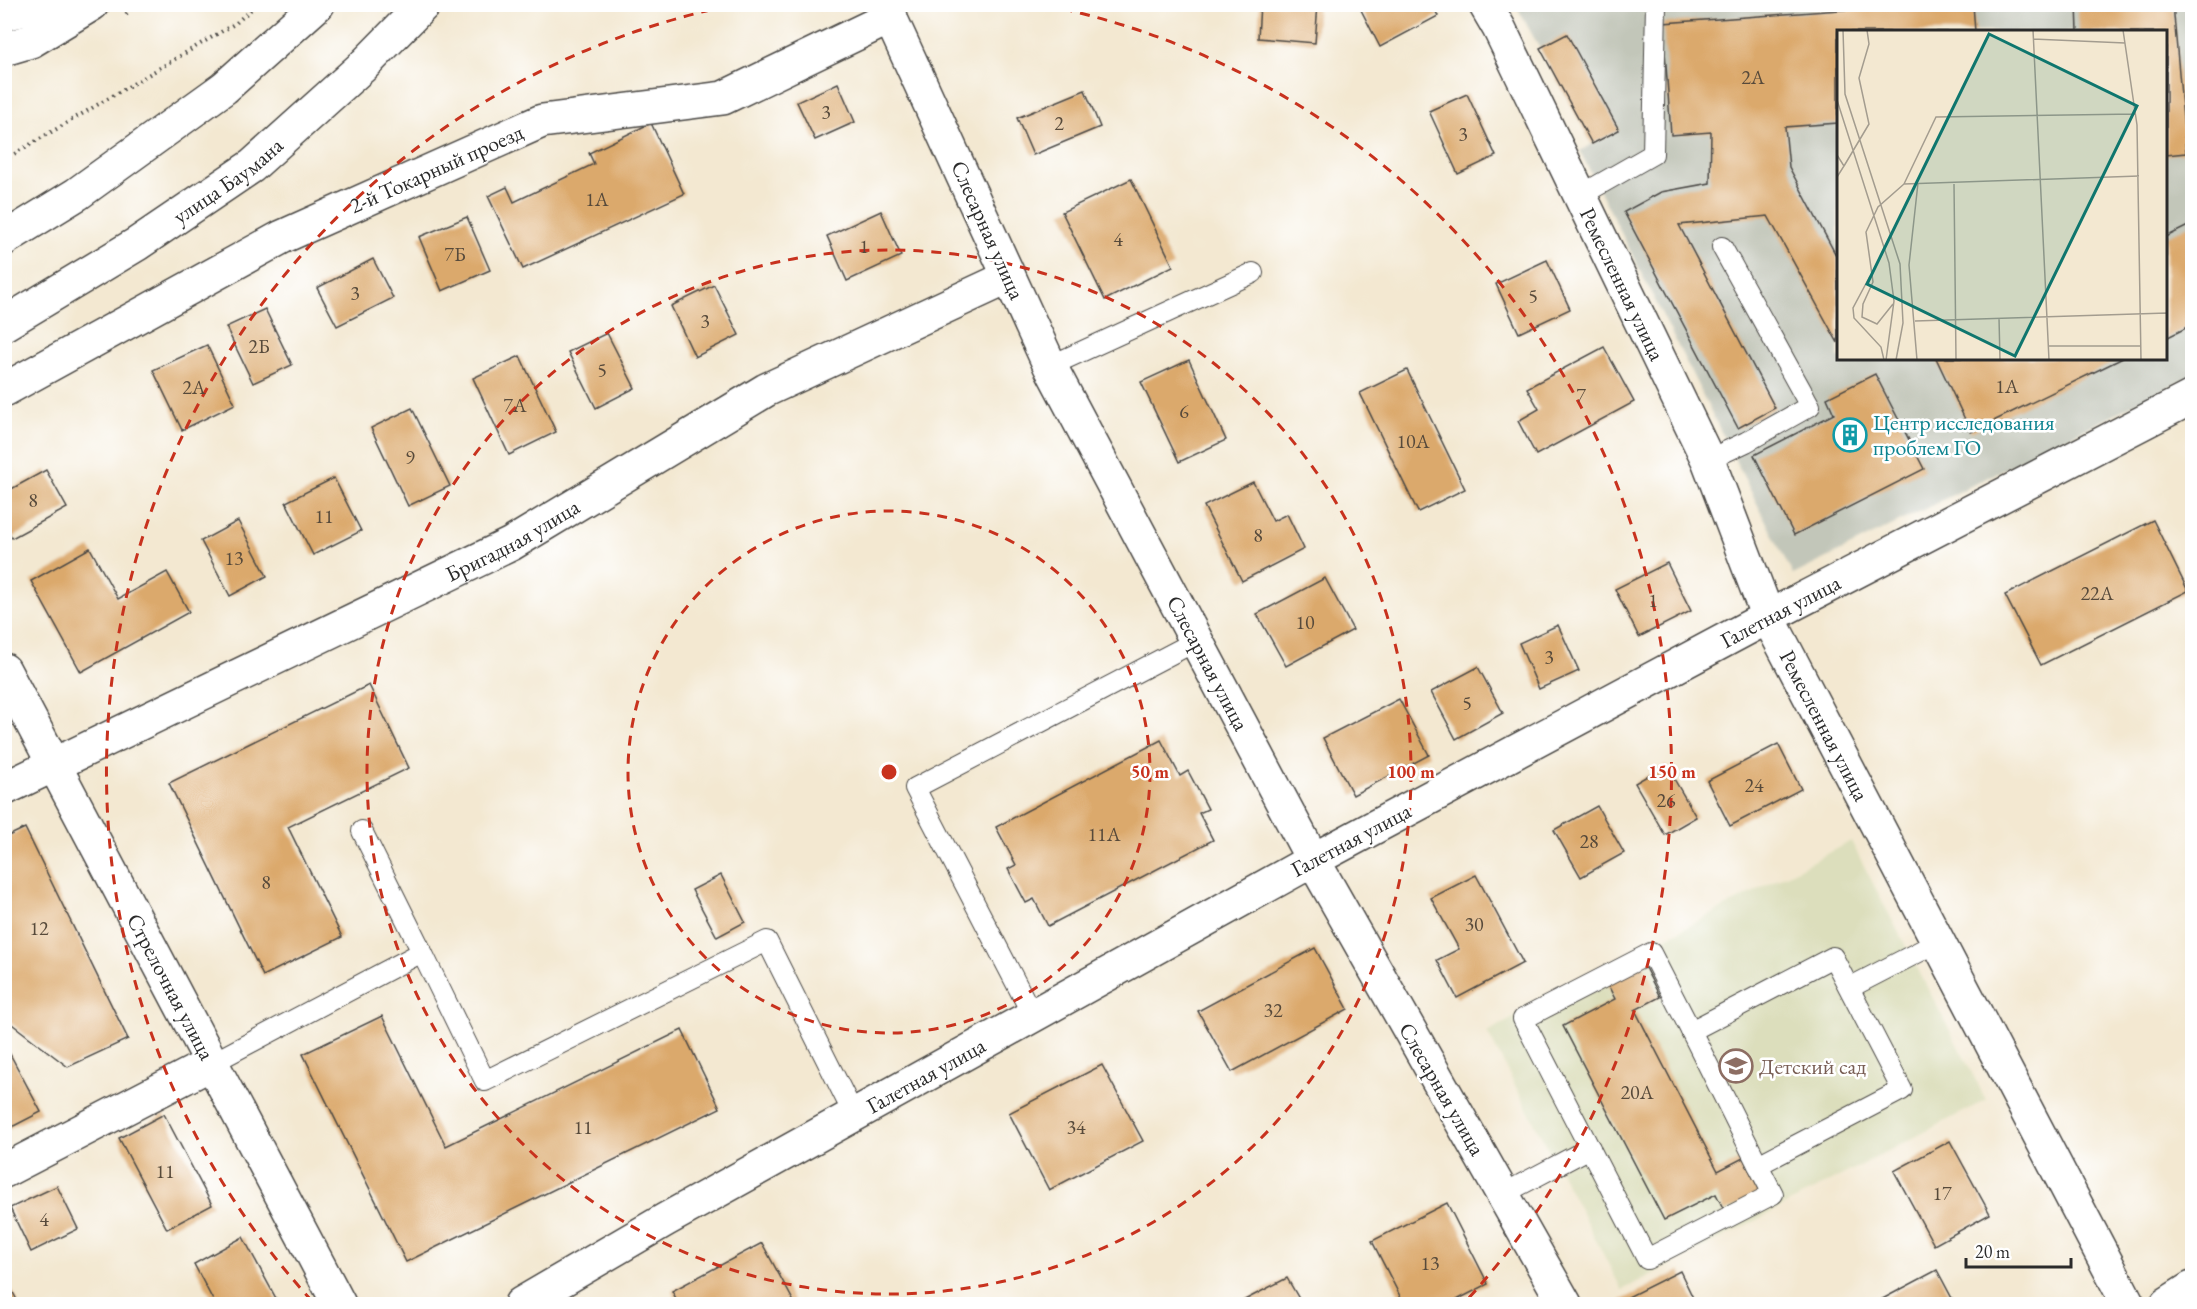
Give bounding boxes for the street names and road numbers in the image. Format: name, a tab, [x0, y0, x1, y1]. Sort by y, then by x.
street label: 2-й Токарный проезд	[345, 117, 528, 220]
street label: улица Баумана	[167, 131, 289, 230]
street label: Слесарная улица	[944, 156, 1032, 304]
street label: Ремесленная улица	[1573, 202, 1672, 365]
street label: Бригадная улица	[440, 492, 585, 588]
street label: Галетная улица	[1715, 567, 1846, 654]
street label: Слесарная улица	[1160, 590, 1256, 736]
street label: Ремесленная улица	[1773, 645, 1876, 806]
street label: Галетная улица	[1286, 796, 1416, 884]
street label: Стрелочная улица	[121, 908, 222, 1065]
street label: Слесарная улица	[1392, 1017, 1492, 1161]
street label: Галетная улица	[861, 1030, 991, 1120]

